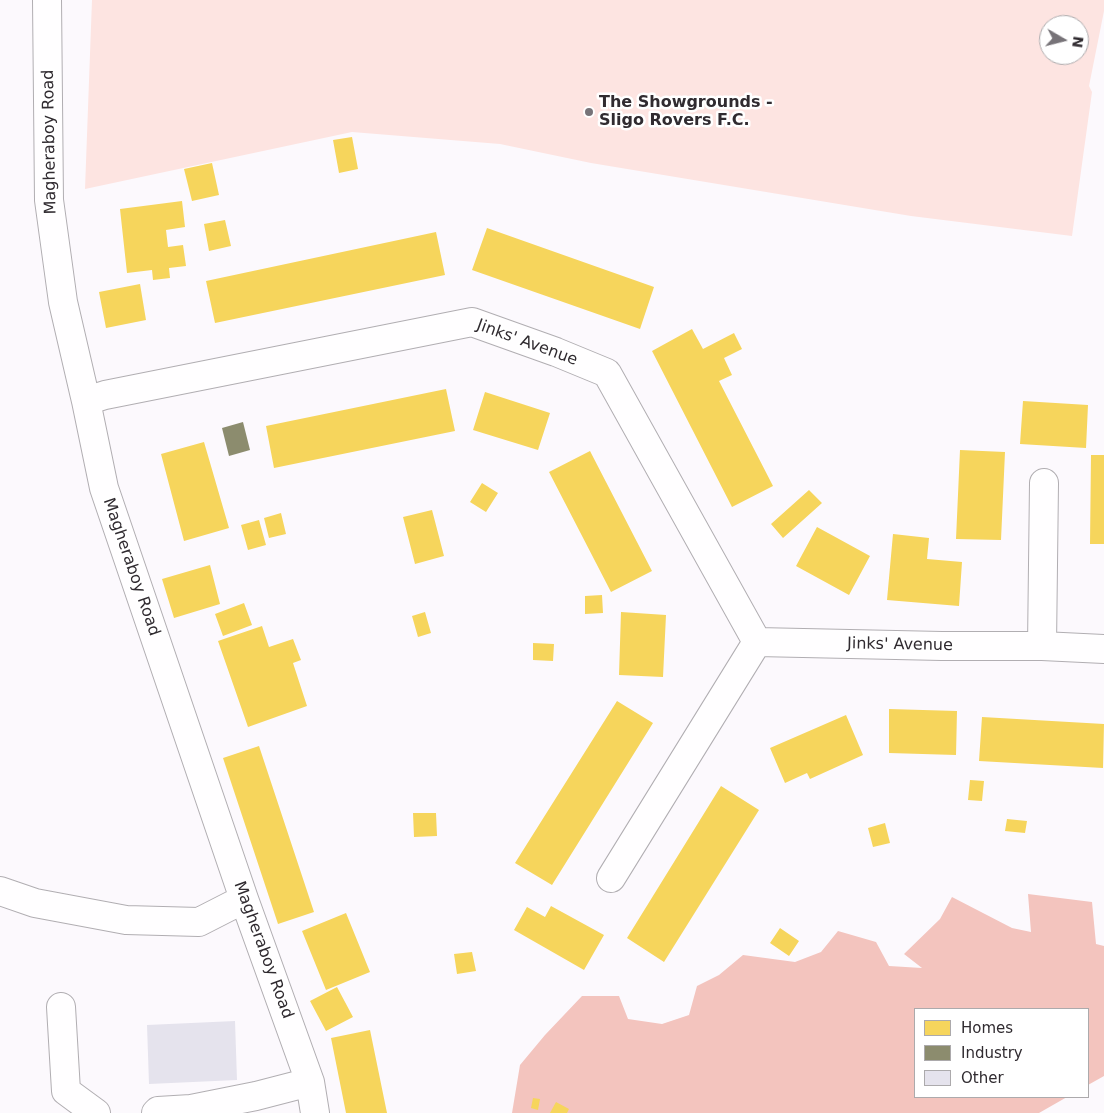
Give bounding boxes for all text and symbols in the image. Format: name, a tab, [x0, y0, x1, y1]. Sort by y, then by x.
north arrow	[1039, 15, 1089, 65]
text: N	[1069, 35, 1087, 49]
street label: Magheraboy Road	[39, 69, 61, 215]
place label: The Showgrounds - Sligo Rovers F.C.	[599, 93, 773, 131]
marker: The Showgrounds - Sligo Rovers F.C.	[583, 106, 595, 118]
street label: Jinks' Avenue	[474, 316, 580, 370]
street label: Magheraboy Road	[98, 495, 164, 639]
street label: Jinks' Avenue	[847, 634, 953, 656]
street label: Magheraboy Road	[229, 879, 297, 1021]
legend	[914, 1008, 1089, 1098]
text: Homes	[961, 1019, 1013, 1037]
text: Industry	[961, 1044, 1023, 1062]
text: Other	[961, 1069, 1004, 1087]

